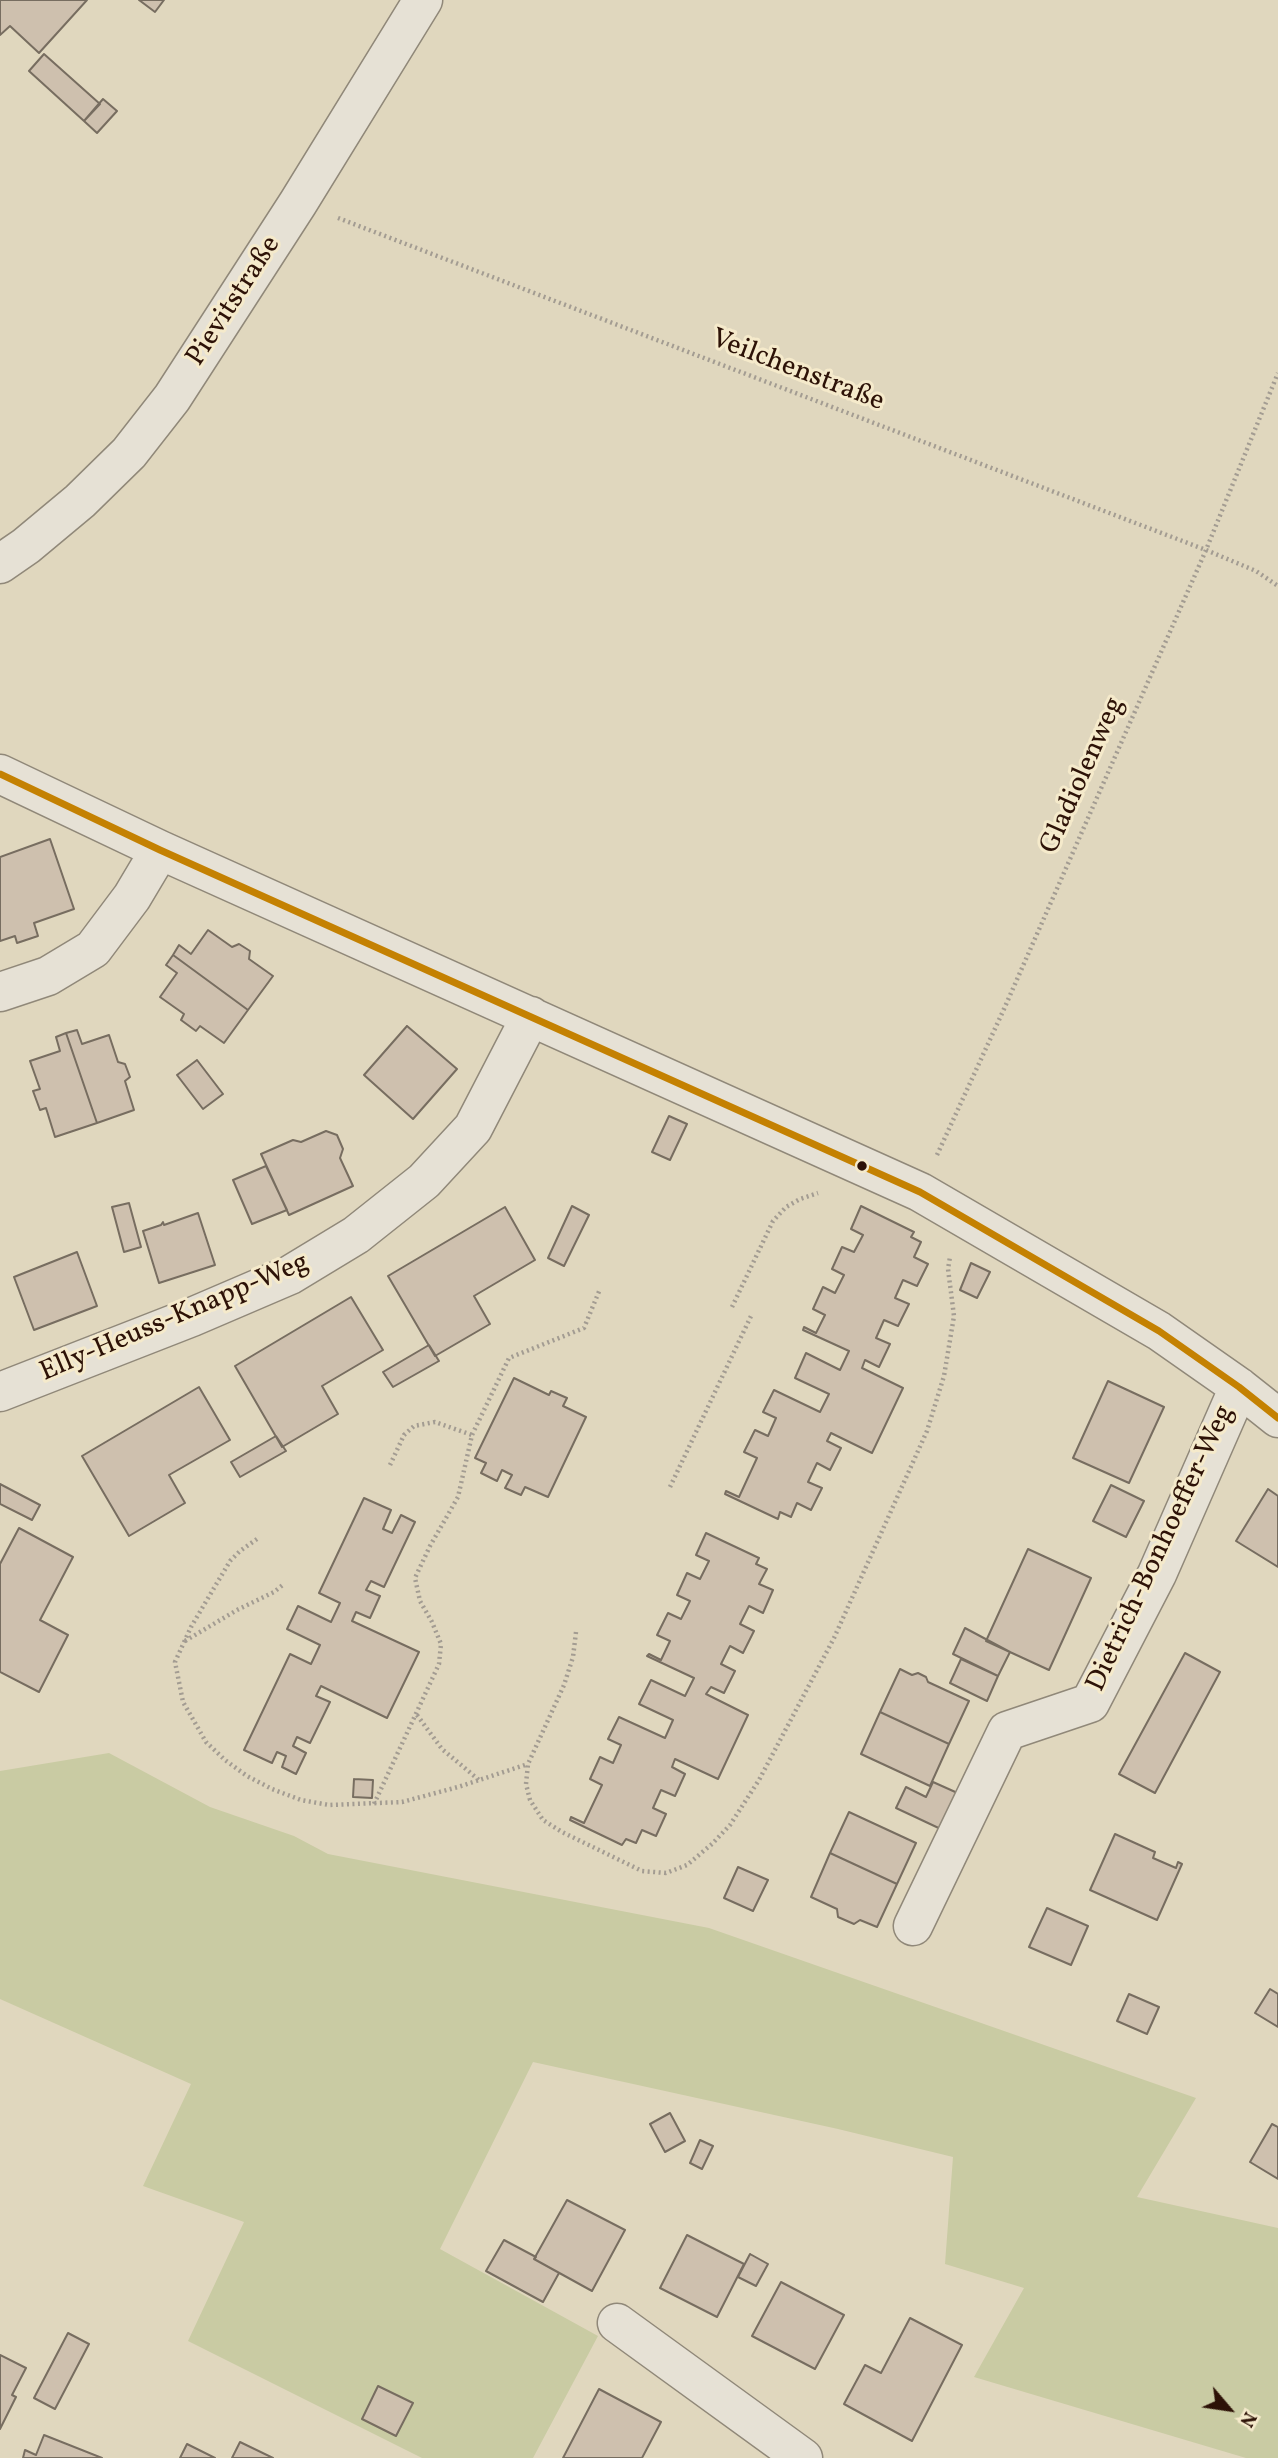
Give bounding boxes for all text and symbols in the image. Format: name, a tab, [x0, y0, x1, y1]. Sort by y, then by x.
street label: Pievitstraße	[181, 231, 289, 373]
street label: Veilchenstraße	[706, 324, 888, 420]
street label: Gladiolenweg	[1035, 693, 1133, 859]
unlabelled marker	[855, 1159, 869, 1173]
street label: Elly-Heuss-Knapp-Weg	[36, 1247, 314, 1391]
street label: Dietrich-Bonhoeffer-Weg	[1081, 1400, 1243, 1698]
north arrow	[1194, 2374, 1264, 2444]
text: N	[1233, 2407, 1262, 2432]

